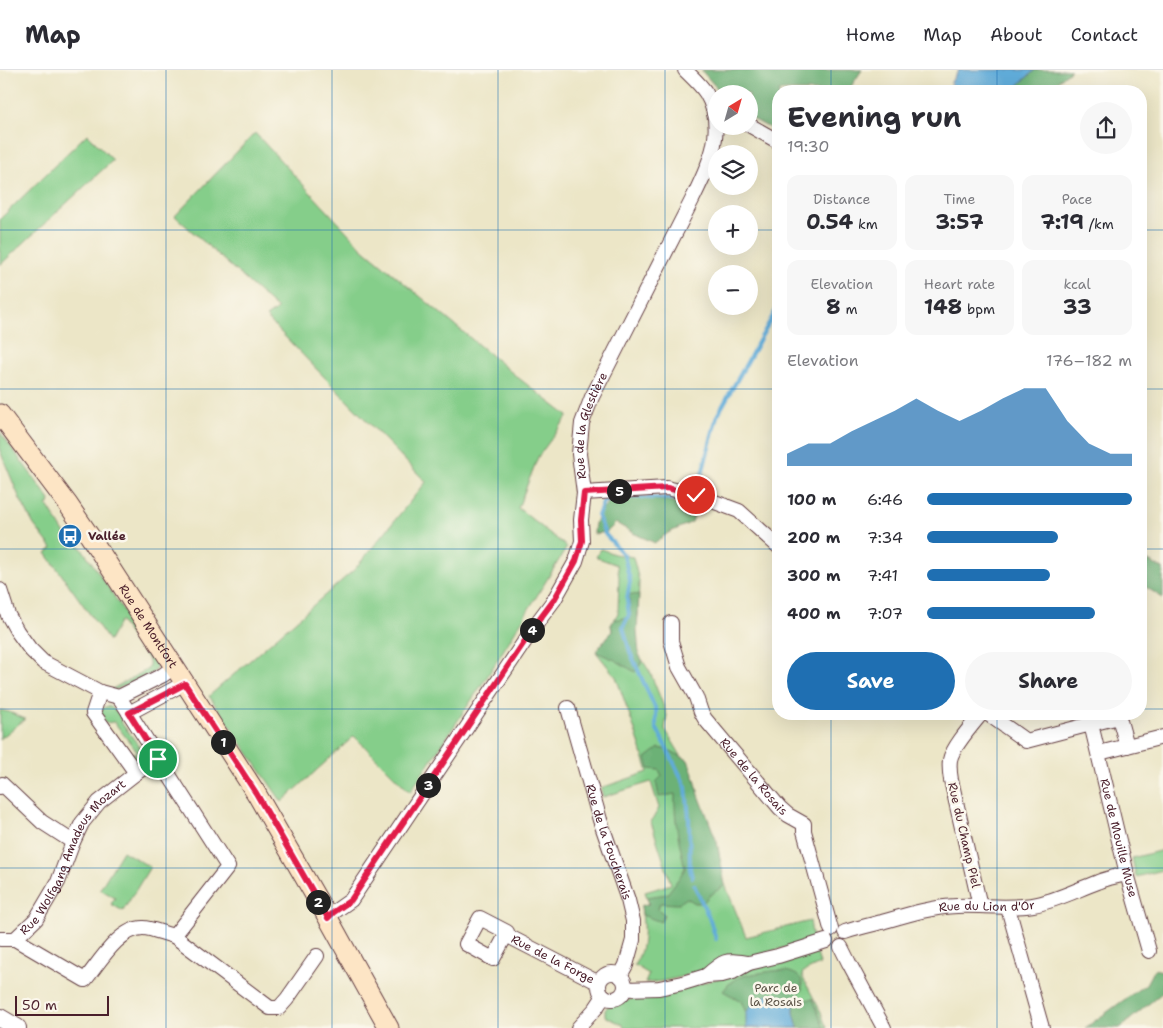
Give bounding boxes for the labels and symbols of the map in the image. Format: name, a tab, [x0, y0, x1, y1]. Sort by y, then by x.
north arrow	[708, 85, 758, 135]
street label: Rue de la Glestière	[571, 369, 611, 480]
pin	[675, 474, 717, 516]
pin: 5	[606, 478, 632, 504]
bus stop icon: Vallée	[57, 523, 83, 549]
place label: Vallée	[88, 528, 126, 544]
street label: Rue de Montfort	[115, 581, 181, 671]
pin: 4	[520, 618, 544, 642]
pin: 1	[210, 730, 236, 754]
street label: Rue de la Rosais	[716, 735, 791, 819]
pin	[137, 738, 179, 780]
pin: 3	[416, 772, 440, 798]
street label: Rue Wolfgang Amadeus Mozart	[16, 776, 129, 938]
street label: Rue de Mouille Muse	[1096, 777, 1141, 899]
street label: Rue du Champ Piel	[944, 781, 984, 890]
street label: Rue de la Foucherais	[582, 782, 635, 902]
pin: 2	[306, 890, 330, 914]
street label: Rue du Lion d'Or	[938, 897, 1036, 916]
street label: Rue de la Forge	[508, 931, 598, 987]
park label: Parc de la Rosais	[750, 980, 802, 1010]
scale bar	[15, 993, 109, 1016]

